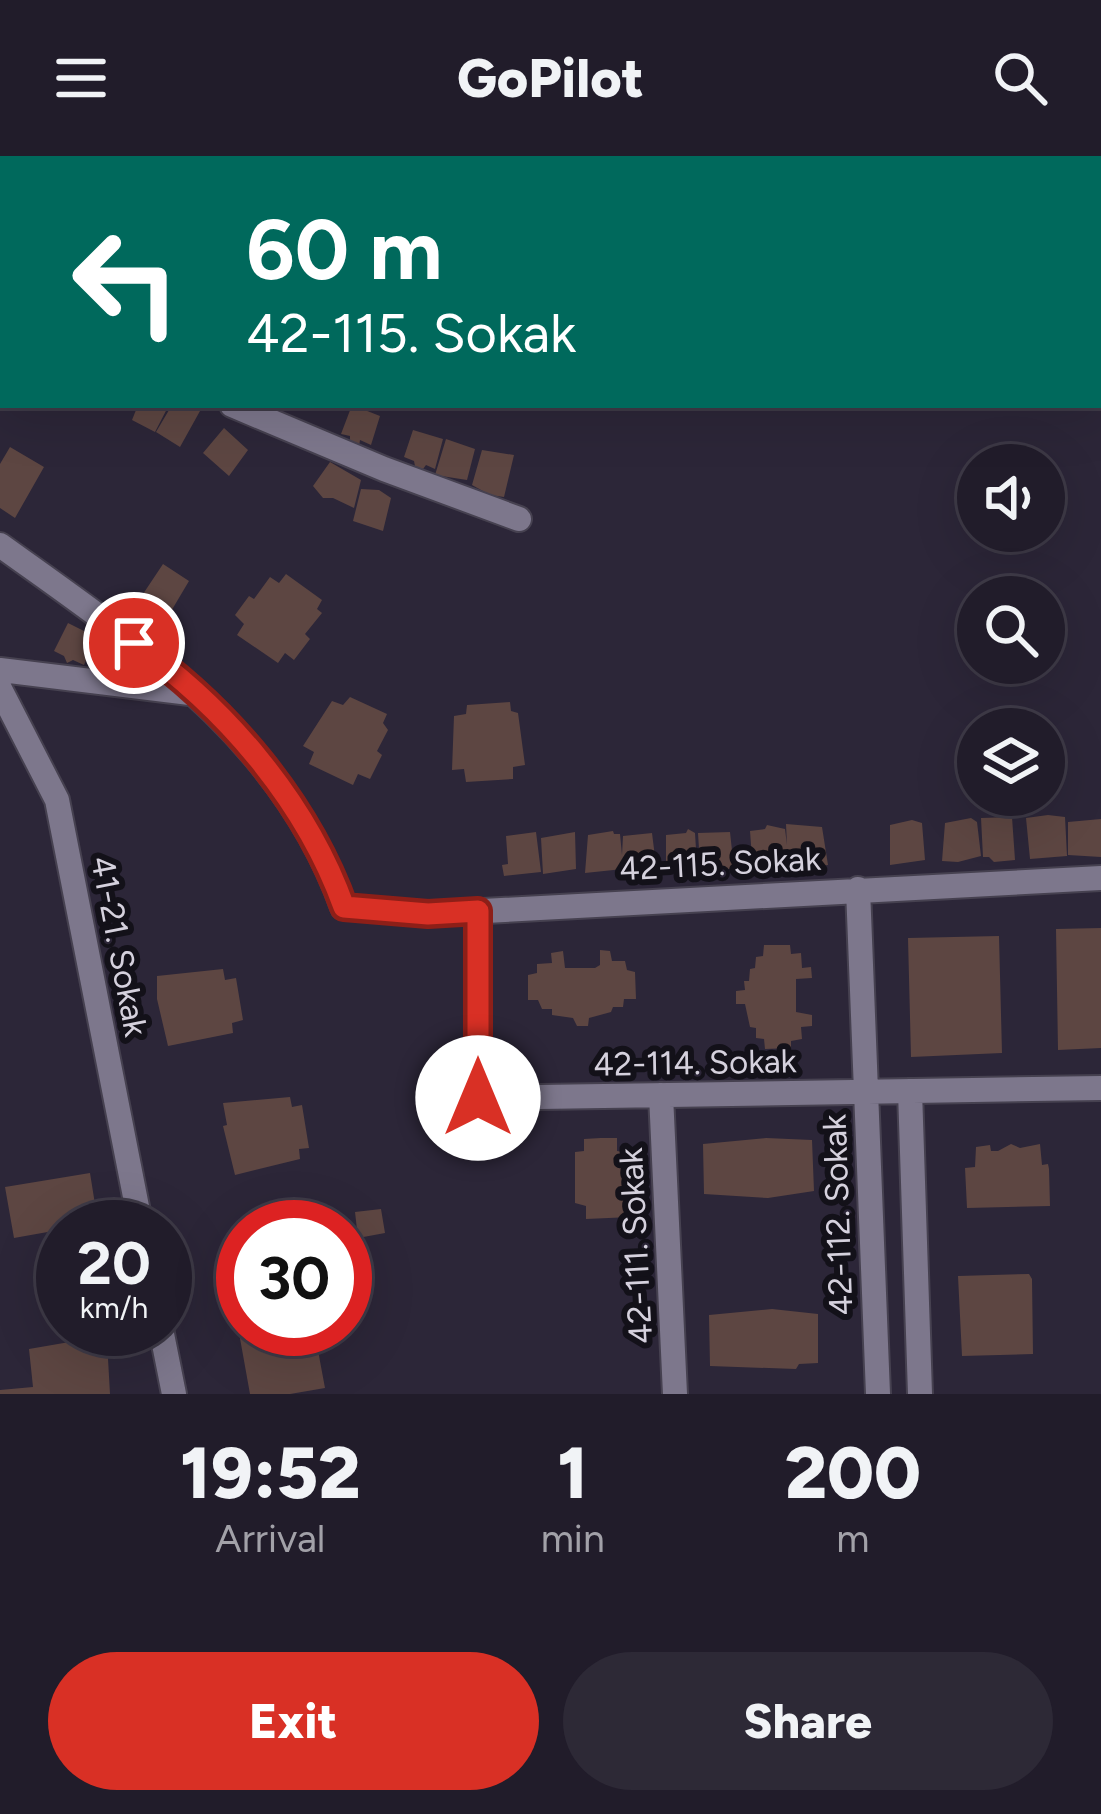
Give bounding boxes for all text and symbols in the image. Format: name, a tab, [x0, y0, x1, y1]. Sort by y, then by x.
icon: menu	[48, 45, 114, 111]
icon: search	[987, 45, 1053, 111]
text: GoPilot	[457, 46, 644, 111]
text: 60 m	[246, 199, 442, 300]
icon: left	[48, 204, 204, 360]
text: 42-115. Sokak	[246, 301, 576, 366]
map controls	[957, 444, 1065, 816]
button: sound	[957, 444, 1065, 552]
button: search	[957, 576, 1065, 684]
pin	[83, 592, 185, 694]
icon: arrive	[101, 610, 167, 676]
button: layers	[957, 708, 1065, 816]
street label: 42-115. Sokak	[618, 839, 822, 888]
street label: 41-21. Sokak	[83, 853, 156, 1040]
position arrow	[415, 1035, 541, 1161]
street label: 42-114. Sokak	[593, 1041, 797, 1084]
street label: 42-112. Sokak	[814, 1114, 861, 1316]
street label: 42-111. Sokak	[611, 1147, 660, 1345]
speed limit sign: 30	[216, 1200, 372, 1356]
text: 20	[77, 1227, 151, 1299]
text: km/h	[80, 1289, 148, 1326]
text: 19:52	[180, 1430, 361, 1516]
text: 1	[557, 1430, 588, 1516]
text: 200	[785, 1430, 921, 1516]
text: Arrival	[215, 1515, 325, 1562]
text: min	[541, 1515, 605, 1562]
text: m	[836, 1515, 869, 1562]
button: Exit	[48, 1652, 539, 1790]
button: Share	[563, 1652, 1053, 1790]

